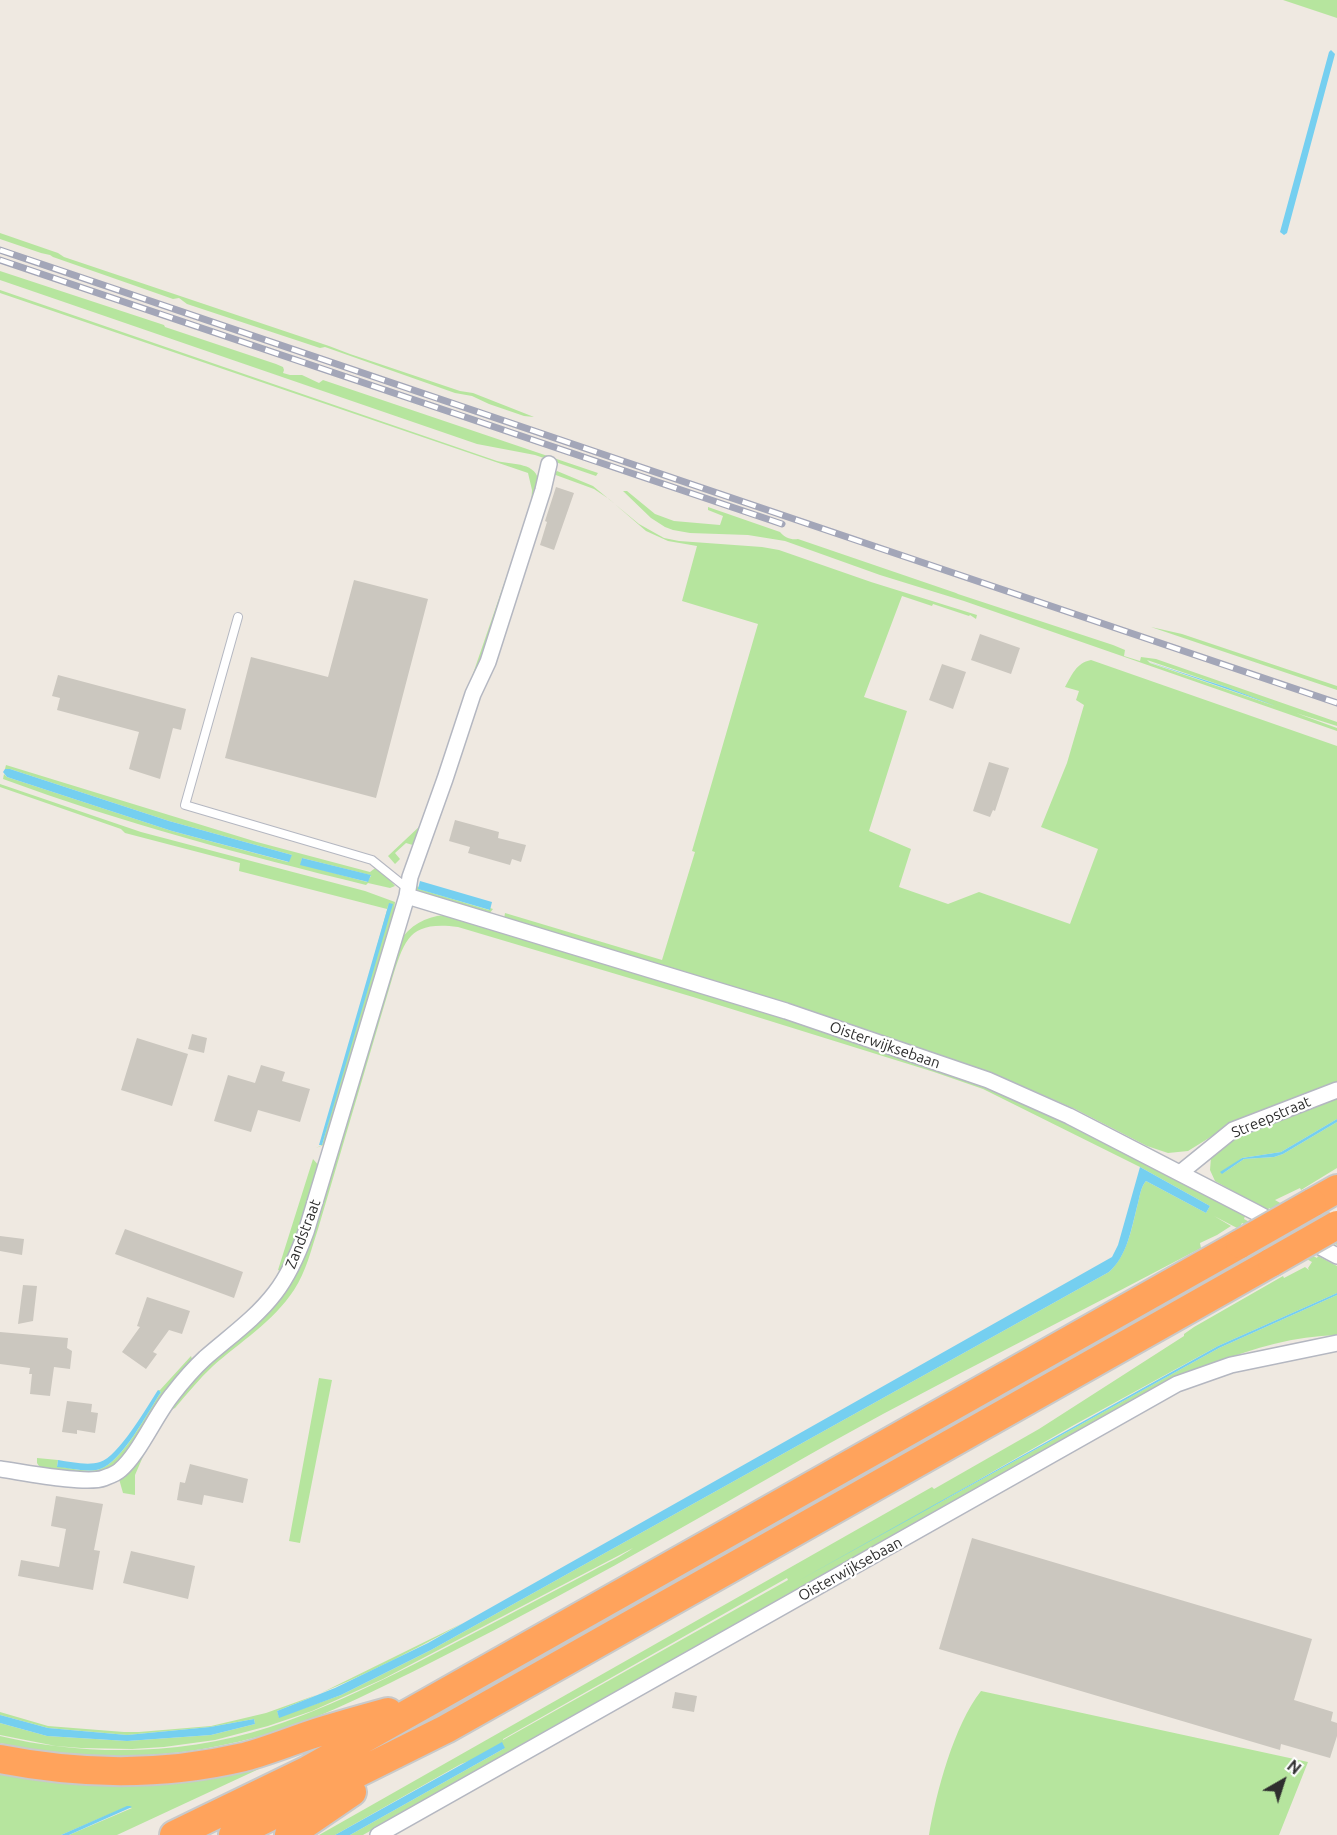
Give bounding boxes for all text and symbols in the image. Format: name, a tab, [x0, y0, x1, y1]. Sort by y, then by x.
street label: Oisterwijksebaan	[827, 1018, 943, 1072]
street label: Streepstraat	[1229, 1092, 1313, 1142]
street label: Zandstraat	[282, 1197, 324, 1271]
street label: Oisterwijksebaan	[795, 1533, 905, 1605]
north arrow	[1253, 1751, 1313, 1811]
text: N	[1284, 1756, 1305, 1778]

